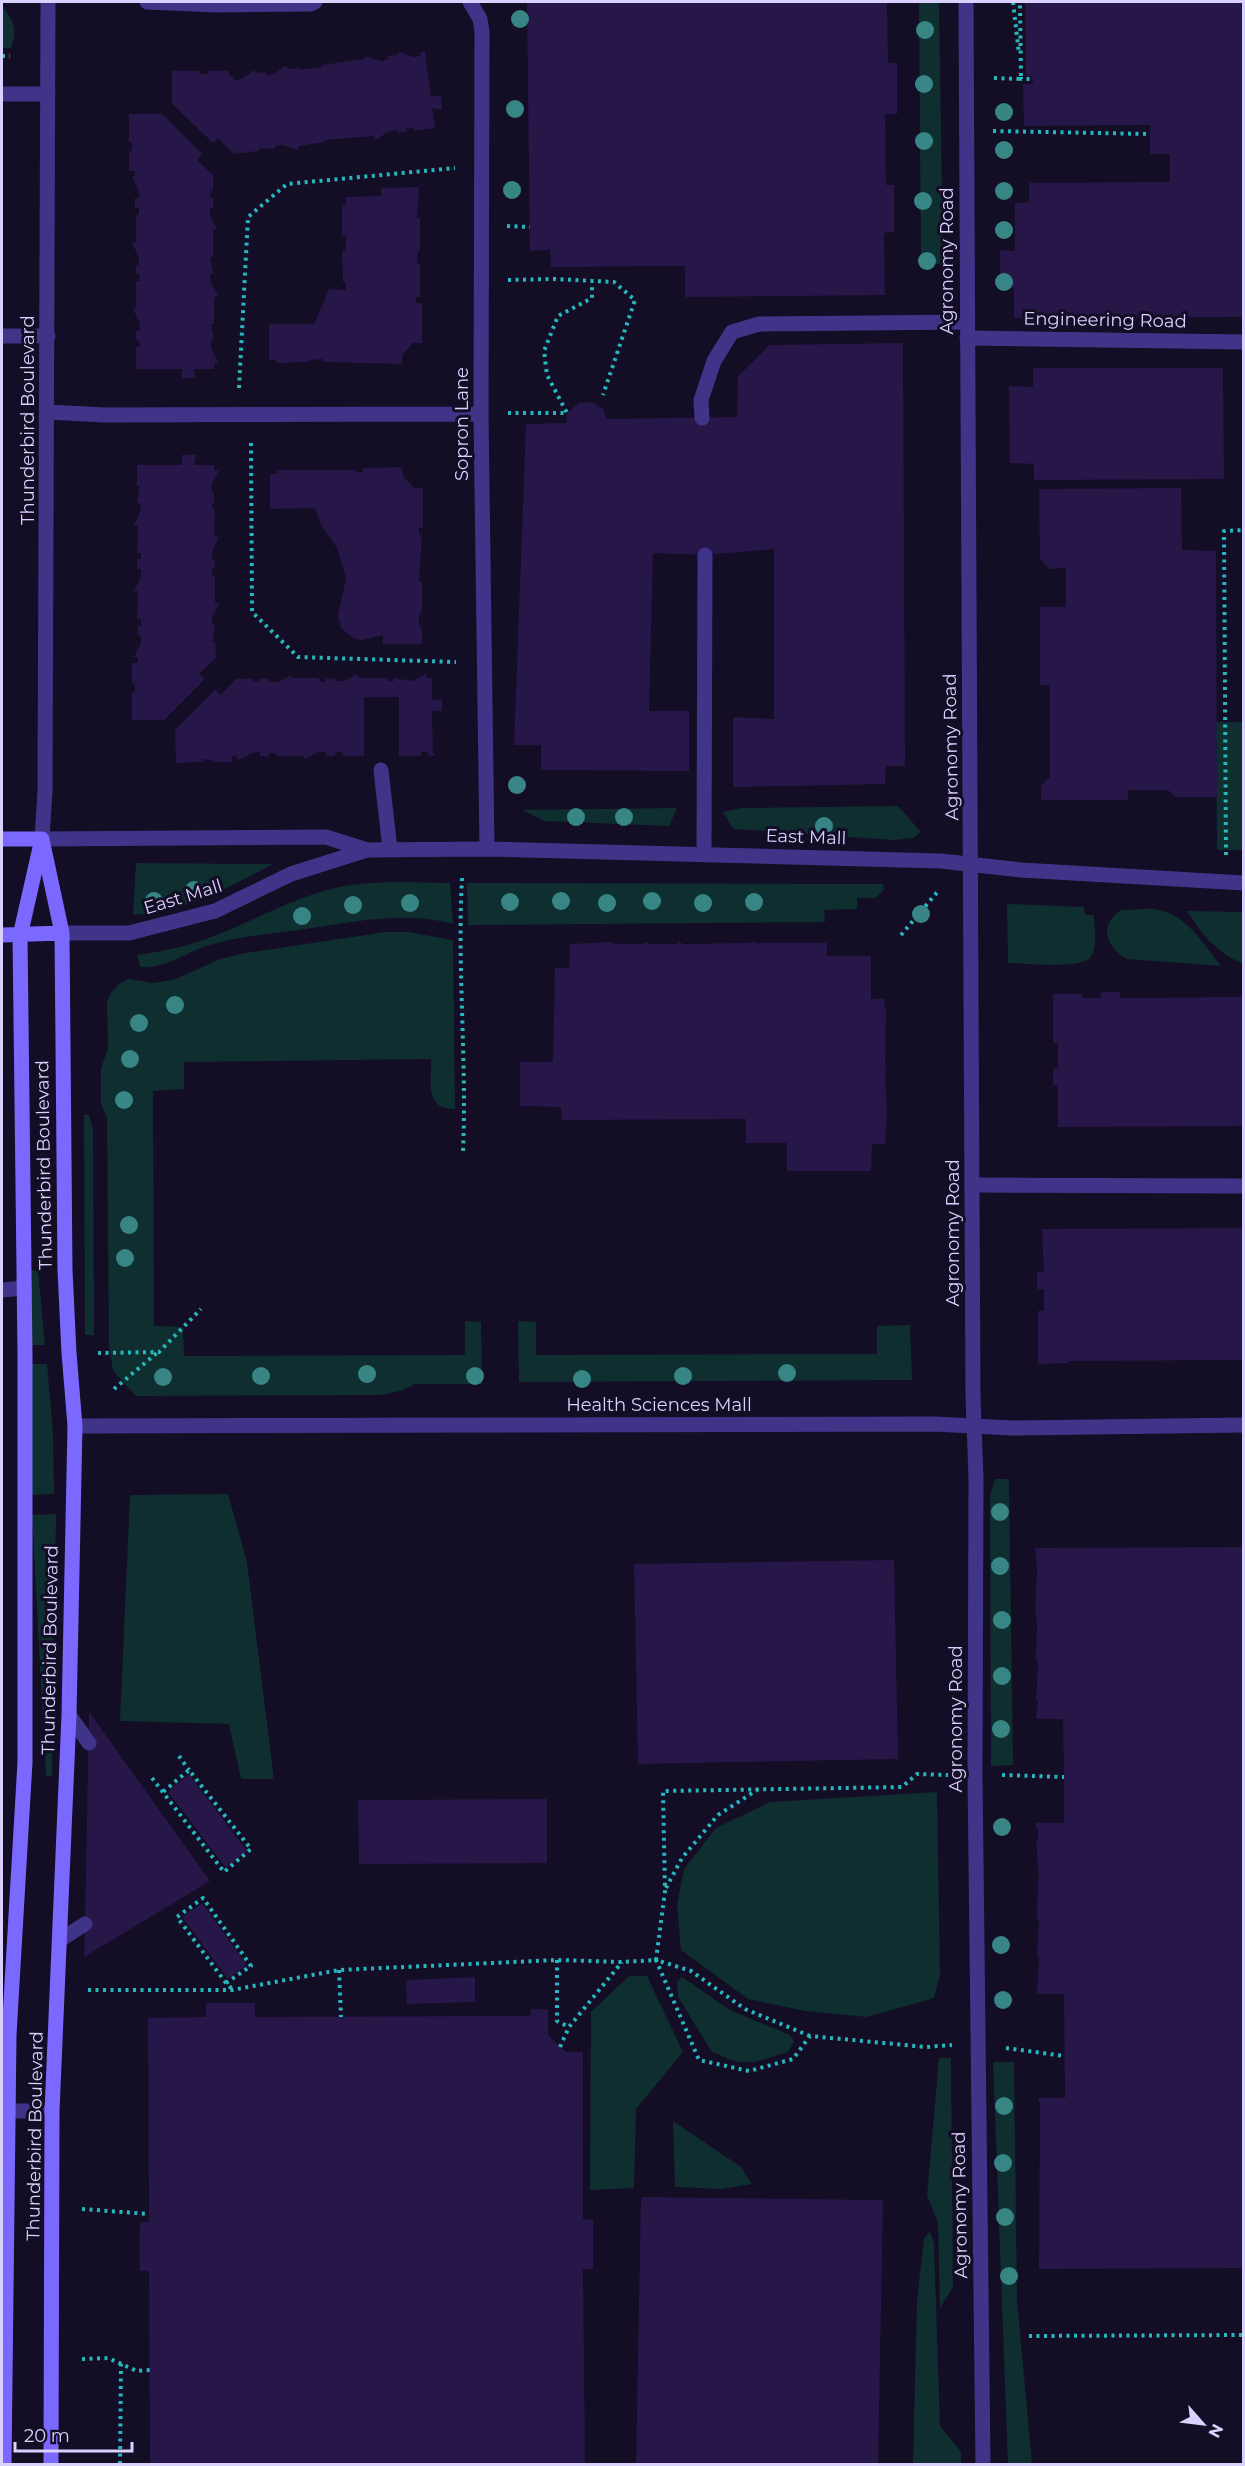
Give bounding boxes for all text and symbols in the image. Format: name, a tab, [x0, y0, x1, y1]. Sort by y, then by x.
street label: Agronomy Road	[936, 187, 958, 335]
street label: Engineering Road	[1023, 308, 1187, 332]
street label: Thunderbird Boulevard	[17, 315, 39, 525]
street label: Sopron Lane	[451, 367, 473, 481]
street label: Agronomy Road	[939, 673, 963, 821]
street label: East Mall	[765, 825, 847, 849]
street label: East Mall	[141, 875, 225, 919]
street label: Thunderbird Boulevard	[31, 1060, 57, 1270]
street label: Agronomy Road	[942, 1159, 964, 1307]
street label: Health Sciences Mall	[566, 1394, 752, 1416]
street label: Thunderbird Boulevard	[37, 1545, 63, 1755]
street label: Agronomy Road	[945, 1645, 967, 1793]
street label: Thunderbird Boulevard	[22, 2031, 48, 2241]
street label: Agronomy Road	[948, 2131, 972, 2279]
north arrow	[1173, 2394, 1233, 2454]
scale bar	[15, 2415, 132, 2453]
text: N	[1204, 2421, 1227, 2441]
text: 20 m	[24, 2425, 70, 2447]

